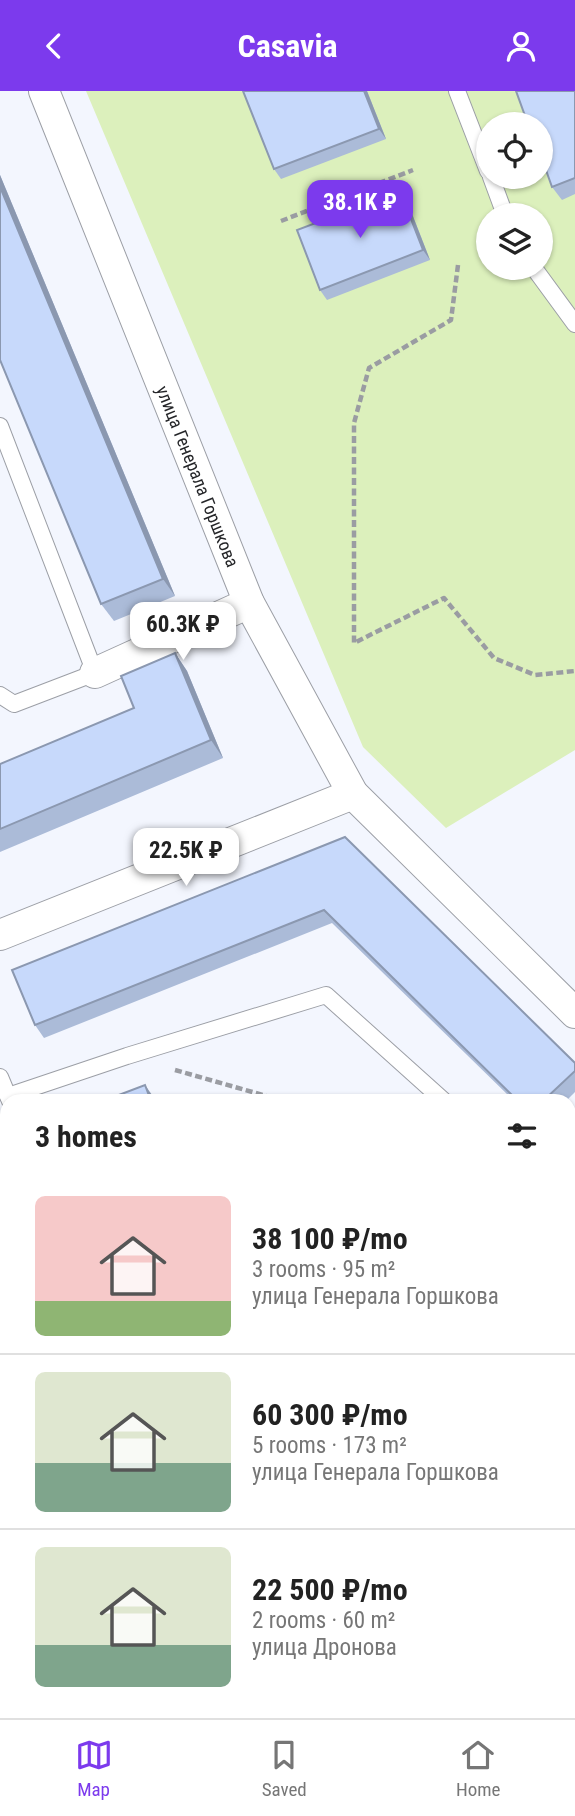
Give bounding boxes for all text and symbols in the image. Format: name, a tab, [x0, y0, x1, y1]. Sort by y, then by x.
icon: back	[35, 27, 73, 65]
text: Casavia	[237, 27, 338, 65]
icon: person	[502, 27, 540, 65]
map controls	[476, 112, 553, 280]
button: locate	[476, 112, 553, 189]
pin: 38.1K ₽	[295, 181, 425, 240]
text: 38.1K ₽	[323, 189, 397, 216]
button: layers	[476, 203, 553, 280]
street label: улица Генерала Горшкова	[153, 383, 244, 570]
pin: 60.3K ₽	[118, 603, 248, 662]
text: 60.3K ₽	[146, 611, 220, 638]
pin: 22.5K ₽	[121, 829, 251, 888]
text: 22.5K ₽	[149, 837, 223, 864]
icon: filters	[503, 1117, 541, 1155]
text: 3 homes	[35, 1119, 137, 1154]
text: 38 100 ₽/mo	[252, 1221, 408, 1256]
icon: home	[91, 1224, 175, 1308]
text: 3 rooms · 95 m²	[252, 1256, 395, 1283]
text: улица Генерала Горшкова	[252, 1283, 499, 1310]
text: 60 300 ₽/mo	[252, 1397, 408, 1432]
icon: home	[91, 1400, 175, 1484]
text: 5 rooms · 173 m²	[252, 1432, 407, 1459]
text: улица Генерала Горшкова	[252, 1459, 499, 1486]
text: 22 500 ₽/mo	[252, 1572, 408, 1607]
icon: home	[91, 1575, 175, 1659]
text: 2 rooms · 60 m²	[252, 1607, 395, 1634]
text: улица Дронова	[252, 1634, 397, 1661]
tab: Map	[75, 1736, 113, 1801]
tab: Saved	[262, 1736, 307, 1801]
tab: Home	[456, 1736, 500, 1801]

